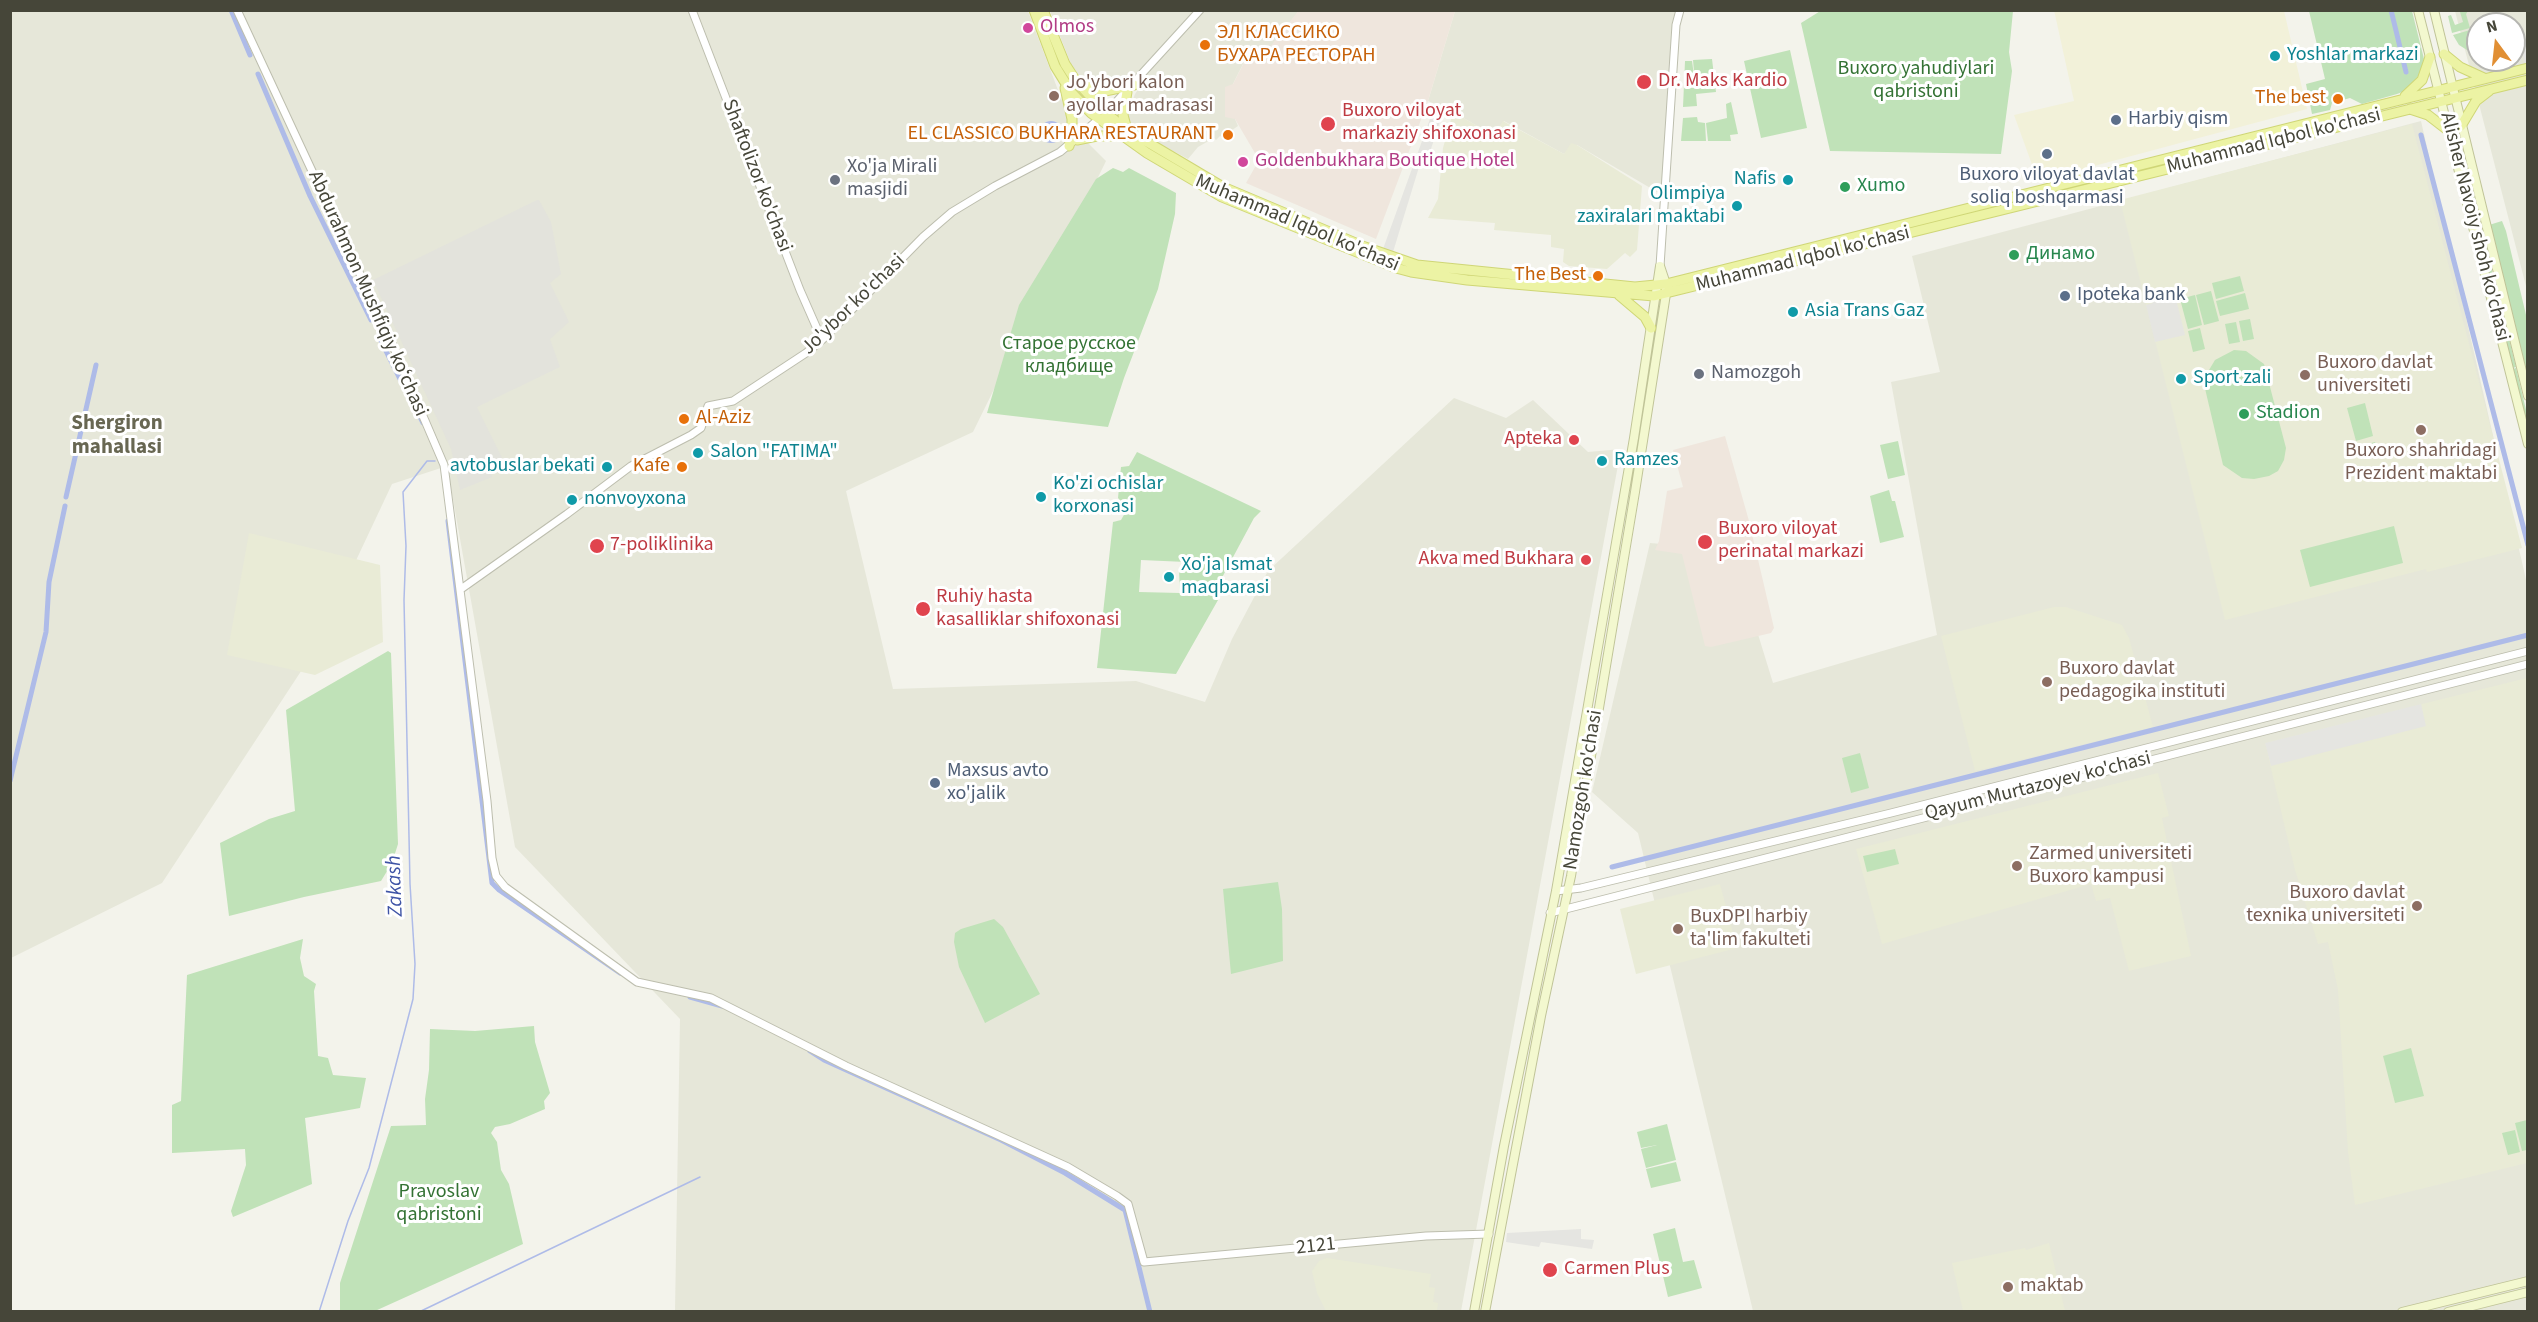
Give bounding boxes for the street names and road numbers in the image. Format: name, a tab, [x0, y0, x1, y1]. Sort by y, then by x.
street label: Shaftolizor ko'chasi	[716, 96, 796, 256]
street label: Muhammad Iqbol ko'chasi	[2165, 104, 2383, 180]
street label: Alisher Navoiy shoh ko'chasi	[2434, 110, 2514, 344]
street label: Abdurahmon Mushfiqiy koʻchasi	[302, 167, 432, 421]
street label: Muhammad Iqbol ko'chasi	[1191, 170, 1403, 278]
street label: Muhammad Iqbol ko'chasi	[1694, 222, 1912, 298]
street label: Jo'ybor ko'chasi	[797, 250, 911, 360]
street label: Namozgoh ko'chasi	[1559, 708, 1609, 872]
street label: Qayum Murtazoyev ko'chasi	[1922, 747, 2154, 827]
street label: 2121	[1295, 1233, 1337, 1261]

